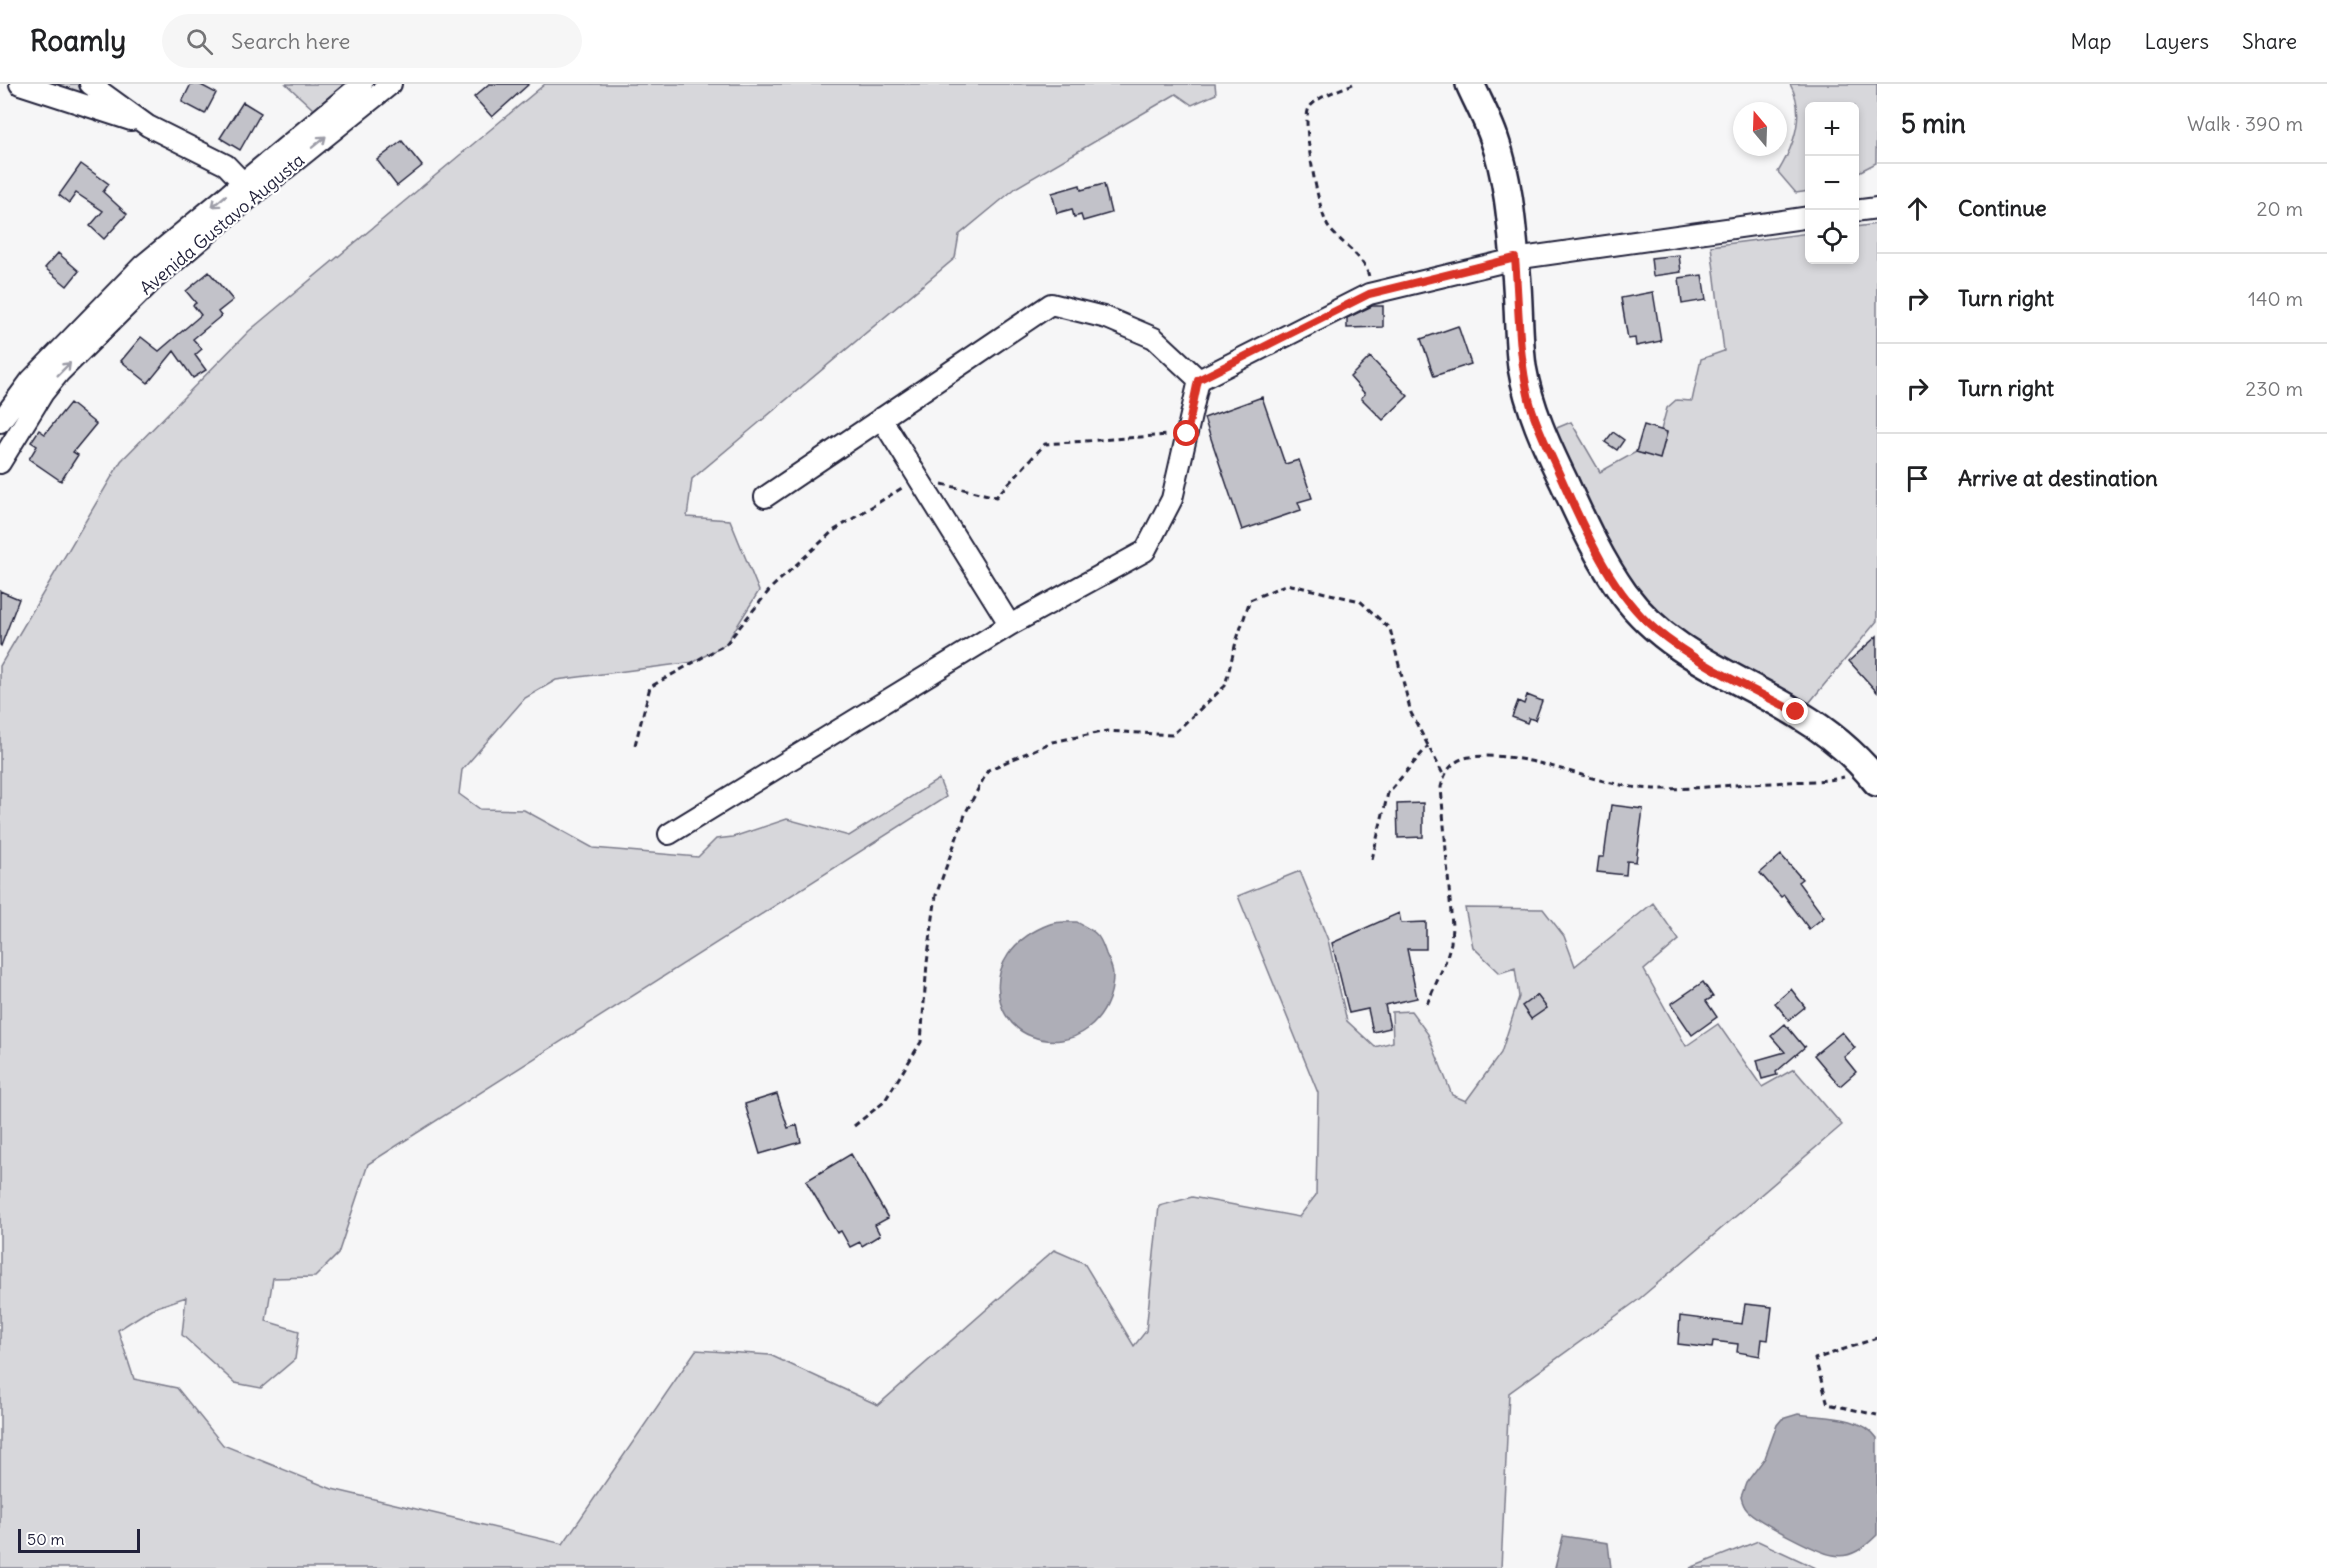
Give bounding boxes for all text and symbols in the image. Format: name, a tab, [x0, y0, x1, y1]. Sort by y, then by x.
search box	[162, 14, 582, 68]
text: Roamly	[30, 23, 126, 59]
icon: search	[183, 25, 216, 58]
text: Search here	[231, 27, 350, 55]
text: Map	[2071, 28, 2111, 55]
text: Layers	[2144, 28, 2209, 55]
text: Share	[2242, 28, 2297, 55]
north arrow	[1733, 102, 1787, 156]
map controls	[1805, 102, 1859, 264]
button: +	[1805, 102, 1859, 156]
text: 5 min	[1901, 107, 1966, 140]
text: Walk · 390 m	[2187, 111, 2303, 136]
one-way arrow	[311, 135, 326, 149]
street label: Avenida Gustavo Augusta	[135, 148, 309, 300]
button: −	[1805, 156, 1859, 210]
icon: ahead	[1901, 192, 1934, 225]
one-way arrow	[212, 194, 227, 208]
text: Continue	[1958, 194, 2047, 222]
text: 20 m	[2257, 196, 2303, 221]
button: locate	[1805, 210, 1859, 264]
icon: right	[1901, 282, 1934, 315]
text: Turn right	[1958, 284, 2054, 312]
text: 140 m	[2248, 286, 2303, 311]
one-way arrow	[56, 362, 71, 377]
icon: right	[1901, 372, 1934, 405]
text: Turn right	[1958, 374, 2054, 402]
text: 230 m	[2245, 376, 2303, 401]
route start	[1173, 420, 1199, 446]
icon: arrive	[1901, 462, 1934, 495]
text: Arrive at destination	[1958, 464, 2158, 492]
route end	[1782, 698, 1808, 724]
scale bar	[18, 1526, 140, 1554]
text: 50 m	[27, 1529, 65, 1549]

